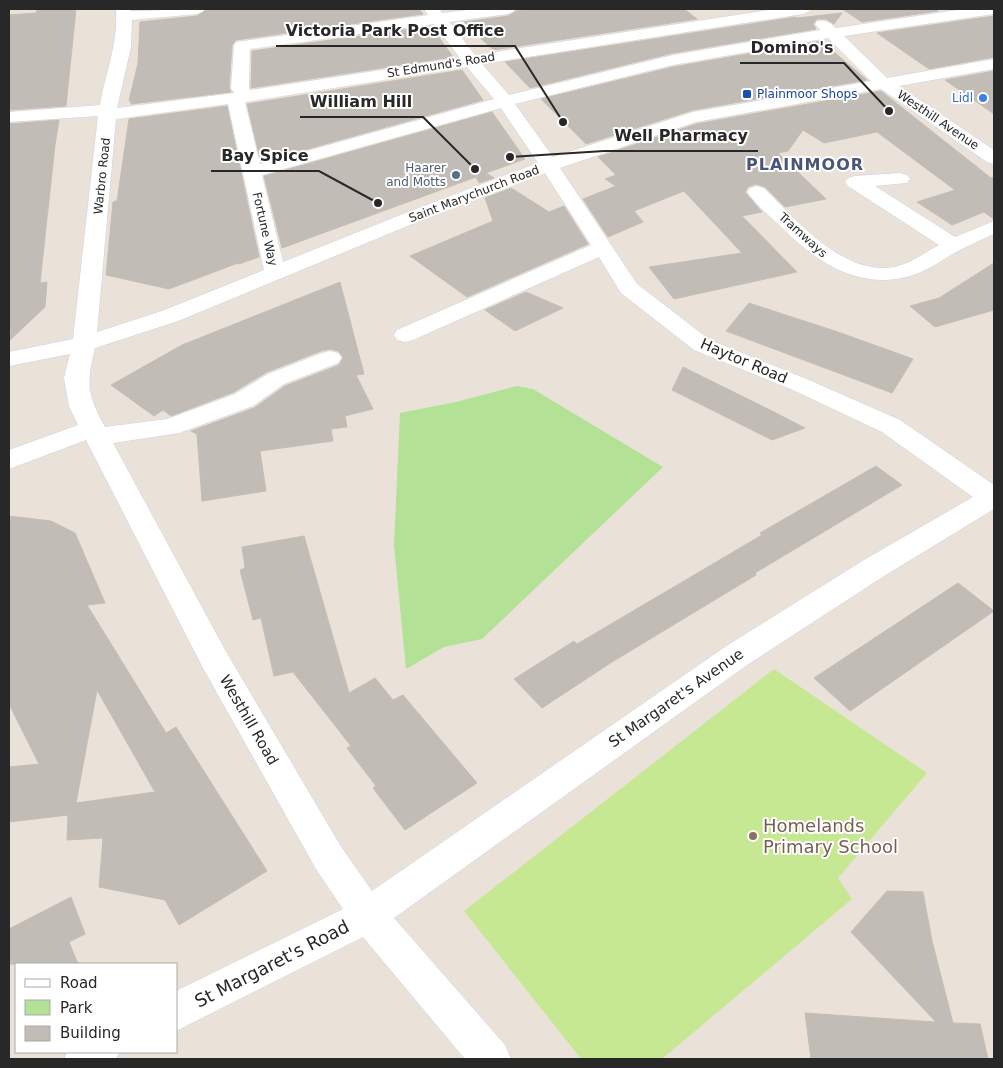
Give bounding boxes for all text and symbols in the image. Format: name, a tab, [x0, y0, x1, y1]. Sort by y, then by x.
callout: Victoria Park Post Office	[276, 15, 515, 46]
text: Victoria Park Post Office	[286, 21, 505, 40]
callout: Domino's	[740, 32, 844, 63]
text: Domino's	[750, 38, 834, 57]
street label: St Edmund's Road	[386, 50, 496, 80]
callout: William Hill	[300, 86, 423, 117]
place label: Plainmoor Shops	[757, 87, 857, 101]
street label: Westhill Avenue	[894, 87, 982, 153]
marker: Plainmoor Shops	[741, 88, 753, 100]
place label: Lidl	[952, 91, 973, 105]
text: William Hill	[310, 92, 412, 111]
marker: Lidl	[977, 92, 989, 104]
callout: Well Pharmacy	[604, 120, 758, 151]
text: Well Pharmacy	[614, 126, 748, 145]
street label: Warbro Road	[91, 137, 113, 215]
callout: Bay Spice	[211, 140, 319, 171]
text: Bay Spice	[221, 146, 309, 165]
district label: PLAINMOOR	[746, 155, 864, 174]
place label: Haarer and Motts	[386, 161, 446, 189]
street label: Saint Marychurch Road	[407, 163, 541, 225]
marker: Haarer and Motts	[450, 169, 462, 181]
street label: Fortune Way	[250, 191, 280, 267]
street label: Tramways	[775, 209, 830, 260]
street label: Haytor Road	[698, 335, 790, 387]
street label: St Margaret's Avenue	[605, 645, 747, 751]
street label: Westhill Road	[216, 672, 282, 768]
place label: Homelands Primary School	[763, 815, 898, 857]
marker: Homelands Primary School	[747, 830, 759, 842]
street label: St Margaret's Road	[191, 915, 353, 1012]
legend	[15, 963, 178, 1053]
text: Road	[60, 974, 98, 992]
text: Park	[60, 999, 93, 1017]
text: Building	[60, 1024, 121, 1042]

